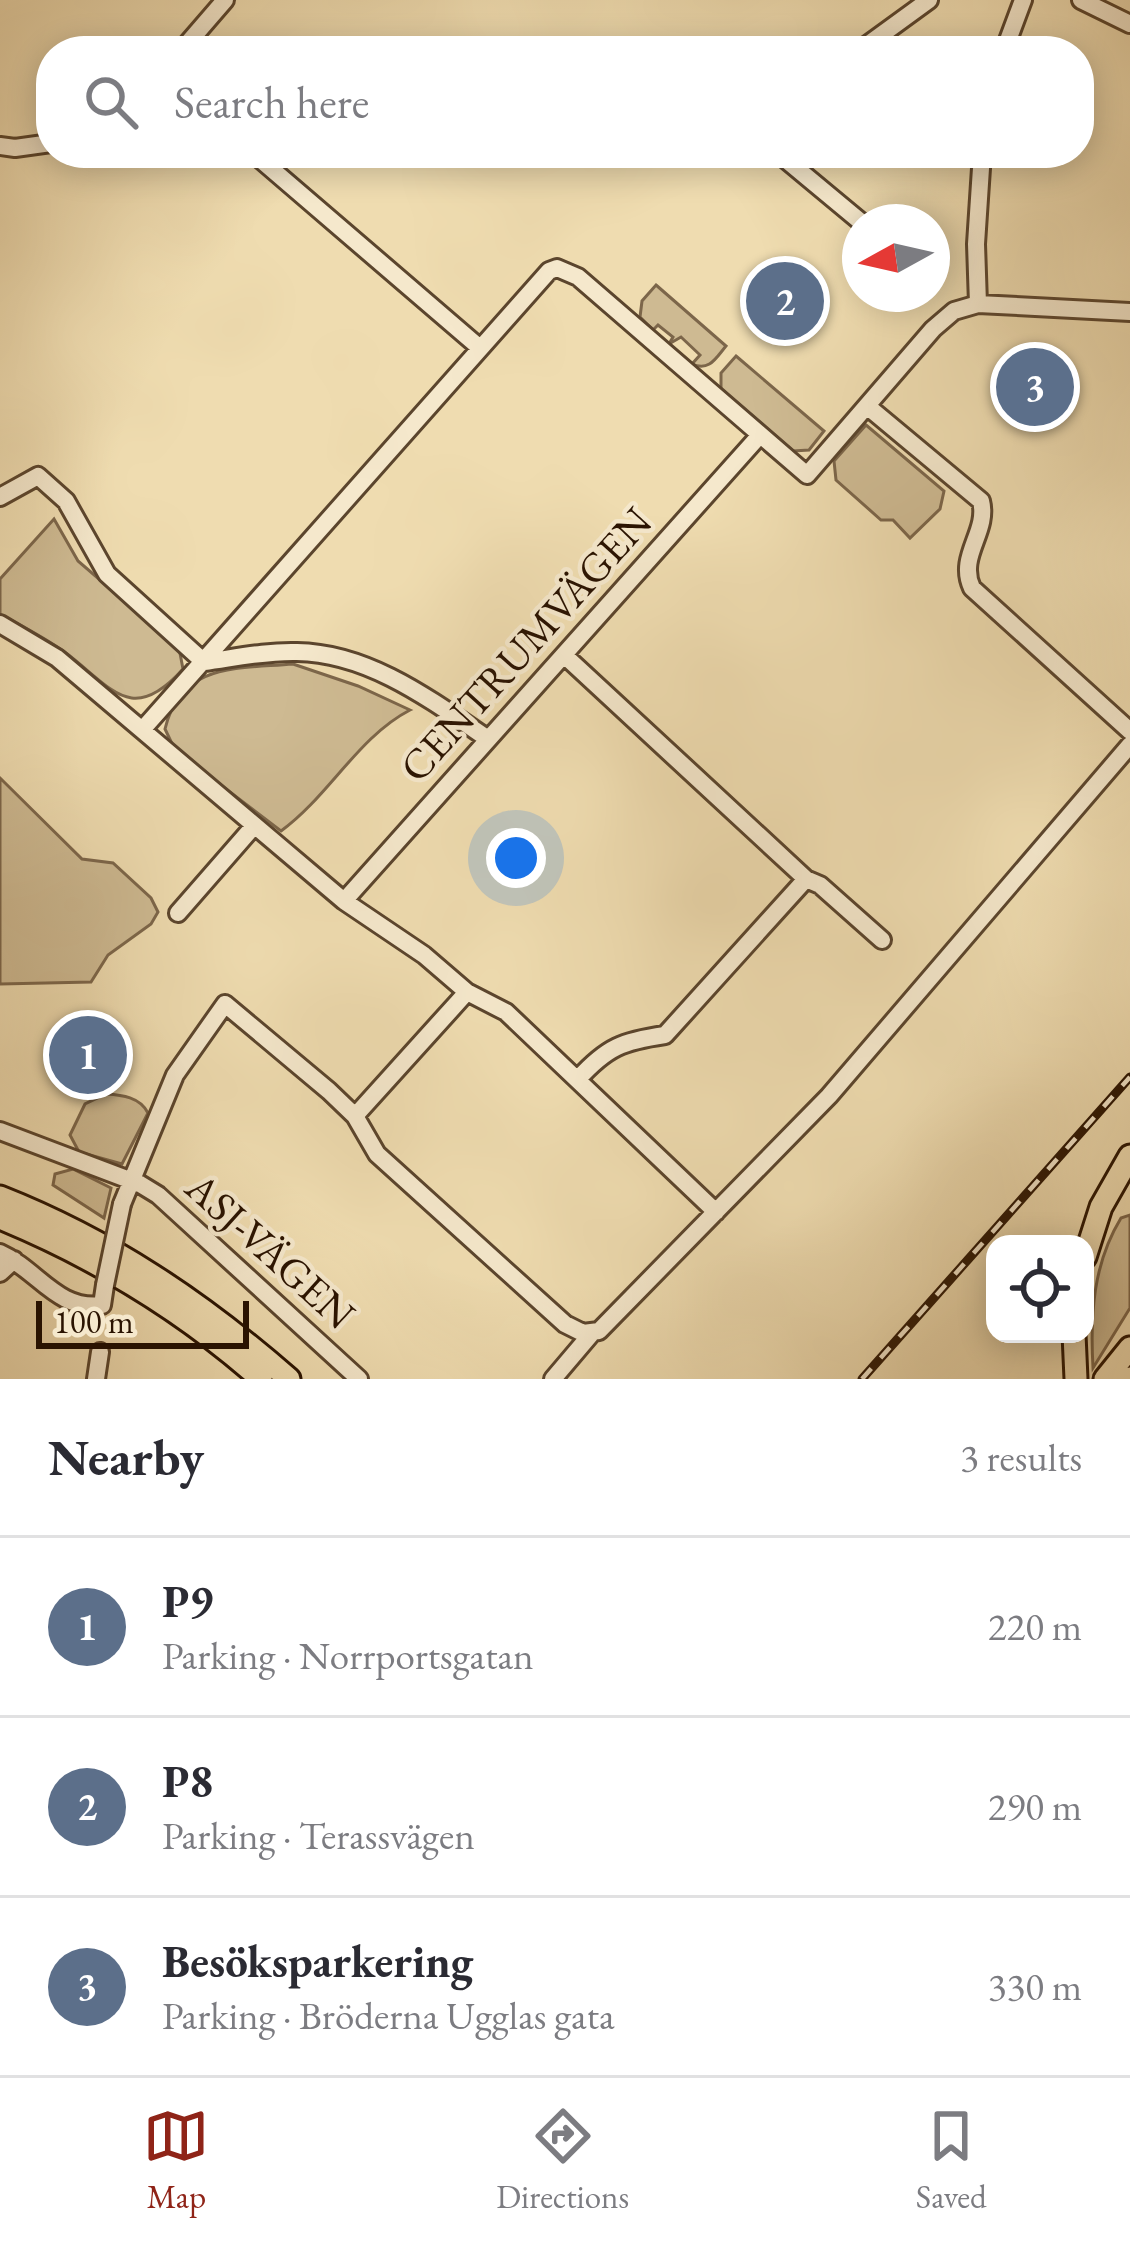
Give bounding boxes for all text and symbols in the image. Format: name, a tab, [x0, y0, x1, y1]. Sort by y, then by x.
search box	[36, 36, 1094, 168]
icon: search	[78, 69, 144, 135]
text: Search here	[174, 73, 369, 131]
north arrow	[842, 204, 950, 312]
pin: 2	[746, 256, 824, 346]
pin: 3	[996, 342, 1074, 432]
street label: CENTRUMVÄGEN	[387, 495, 664, 793]
your location	[486, 828, 546, 888]
pin: 1	[49, 1010, 127, 1100]
street label: ASJ-VÄGEN	[174, 1159, 367, 1341]
map controls	[986, 1235, 1094, 1343]
button: locate	[986, 1235, 1094, 1343]
scale bar	[36, 1295, 249, 1348]
text: 100 m	[54, 1300, 134, 1343]
text: Nearby	[48, 1424, 204, 1490]
text: 3 results	[960, 1432, 1082, 1483]
text: P9	[162, 1572, 213, 1630]
text: 1	[77, 1601, 97, 1652]
text: 220 m	[988, 1601, 1082, 1652]
text: Parking · Norrportsgatan	[162, 1630, 534, 1681]
text: P8	[162, 1752, 213, 1810]
text: 2	[77, 1781, 97, 1832]
text: 290 m	[988, 1781, 1082, 1832]
text: Parking · Terassvägen	[162, 1810, 475, 1861]
text: Besöksparkering	[162, 1932, 473, 1990]
text: 3	[77, 1961, 97, 2012]
text: 330 m	[988, 1961, 1082, 2012]
text: Parking · Bröderna Ugglas gata	[162, 1990, 614, 2041]
tab: Map	[143, 2103, 209, 2218]
tab: Directions	[496, 2103, 629, 2218]
tab: Saved	[916, 2103, 987, 2218]

